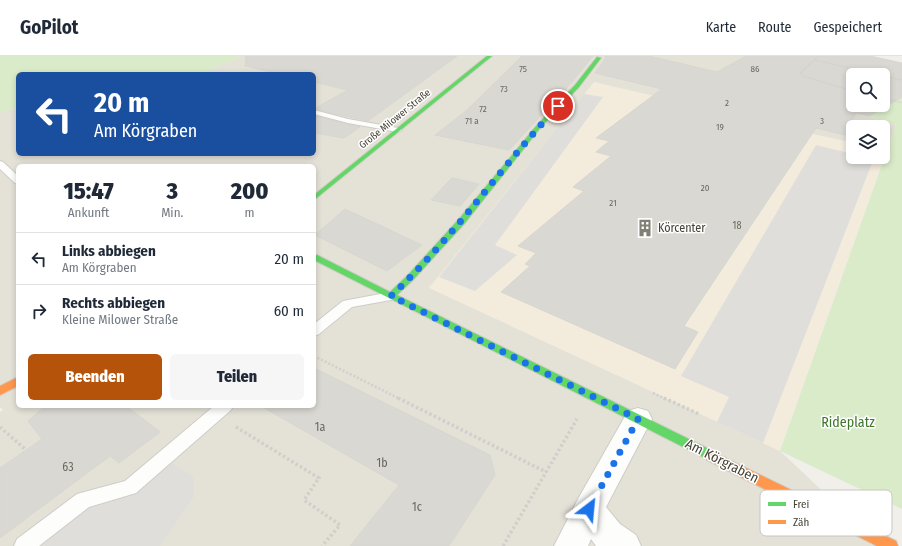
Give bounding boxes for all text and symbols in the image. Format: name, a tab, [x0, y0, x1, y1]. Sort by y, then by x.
text: GoPilot	[20, 16, 79, 39]
text: Karte	[706, 19, 736, 36]
text: Route	[758, 19, 791, 36]
text: Gespeichert	[813, 19, 882, 36]
house number: 75	[519, 64, 527, 74]
house number: 86	[751, 64, 760, 74]
map controls	[846, 68, 890, 164]
button: search	[846, 68, 890, 112]
house number: 73	[500, 84, 508, 94]
text: 20 m	[94, 86, 149, 119]
street label: Große Milower Straße	[357, 87, 433, 151]
icon: left	[28, 88, 80, 140]
pin	[541, 89, 575, 123]
icon: arrive	[547, 95, 569, 117]
house number: 2	[725, 98, 729, 108]
house number: 72	[479, 104, 487, 114]
house number: 71 a	[465, 116, 479, 126]
house number: 3	[820, 116, 824, 126]
text: Am Körgraben	[94, 120, 197, 142]
button: layers	[846, 120, 890, 164]
house number: 19	[716, 122, 724, 132]
text: 15:47	[63, 177, 114, 205]
text: 3	[166, 177, 178, 205]
text: 200	[231, 177, 269, 205]
house number: 20	[701, 183, 710, 193]
house number: 21	[609, 198, 617, 208]
text: Ankunft	[68, 205, 109, 220]
text: Min.	[161, 205, 183, 220]
text: m	[245, 205, 255, 220]
building icon: Körcenter	[635, 218, 655, 238]
house number: 18	[733, 220, 741, 232]
place label: Körcenter	[658, 221, 706, 235]
text: Links abbiegen	[62, 242, 156, 260]
icon: left	[28, 248, 50, 270]
text: 20 m	[275, 250, 304, 268]
text: Am Körgraben	[62, 260, 137, 275]
text: Rechts abbiegen	[62, 294, 165, 312]
icon: right	[28, 300, 50, 322]
text: 60 m	[274, 302, 304, 320]
text: Kleine Milower Straße	[62, 312, 178, 327]
button: Beenden	[28, 354, 162, 400]
button: Teilen	[170, 354, 304, 400]
park label: Rideplatz	[821, 414, 875, 431]
house number: 1a	[315, 420, 325, 434]
street label: Am Körgraben	[682, 435, 762, 487]
house number: 1b	[376, 456, 388, 470]
house number: 63	[62, 460, 74, 474]
position arrow	[568, 488, 610, 530]
legend	[760, 490, 892, 536]
text: Frei	[793, 498, 809, 511]
house number: 1c	[412, 500, 422, 514]
text: Zäh	[793, 516, 809, 529]

